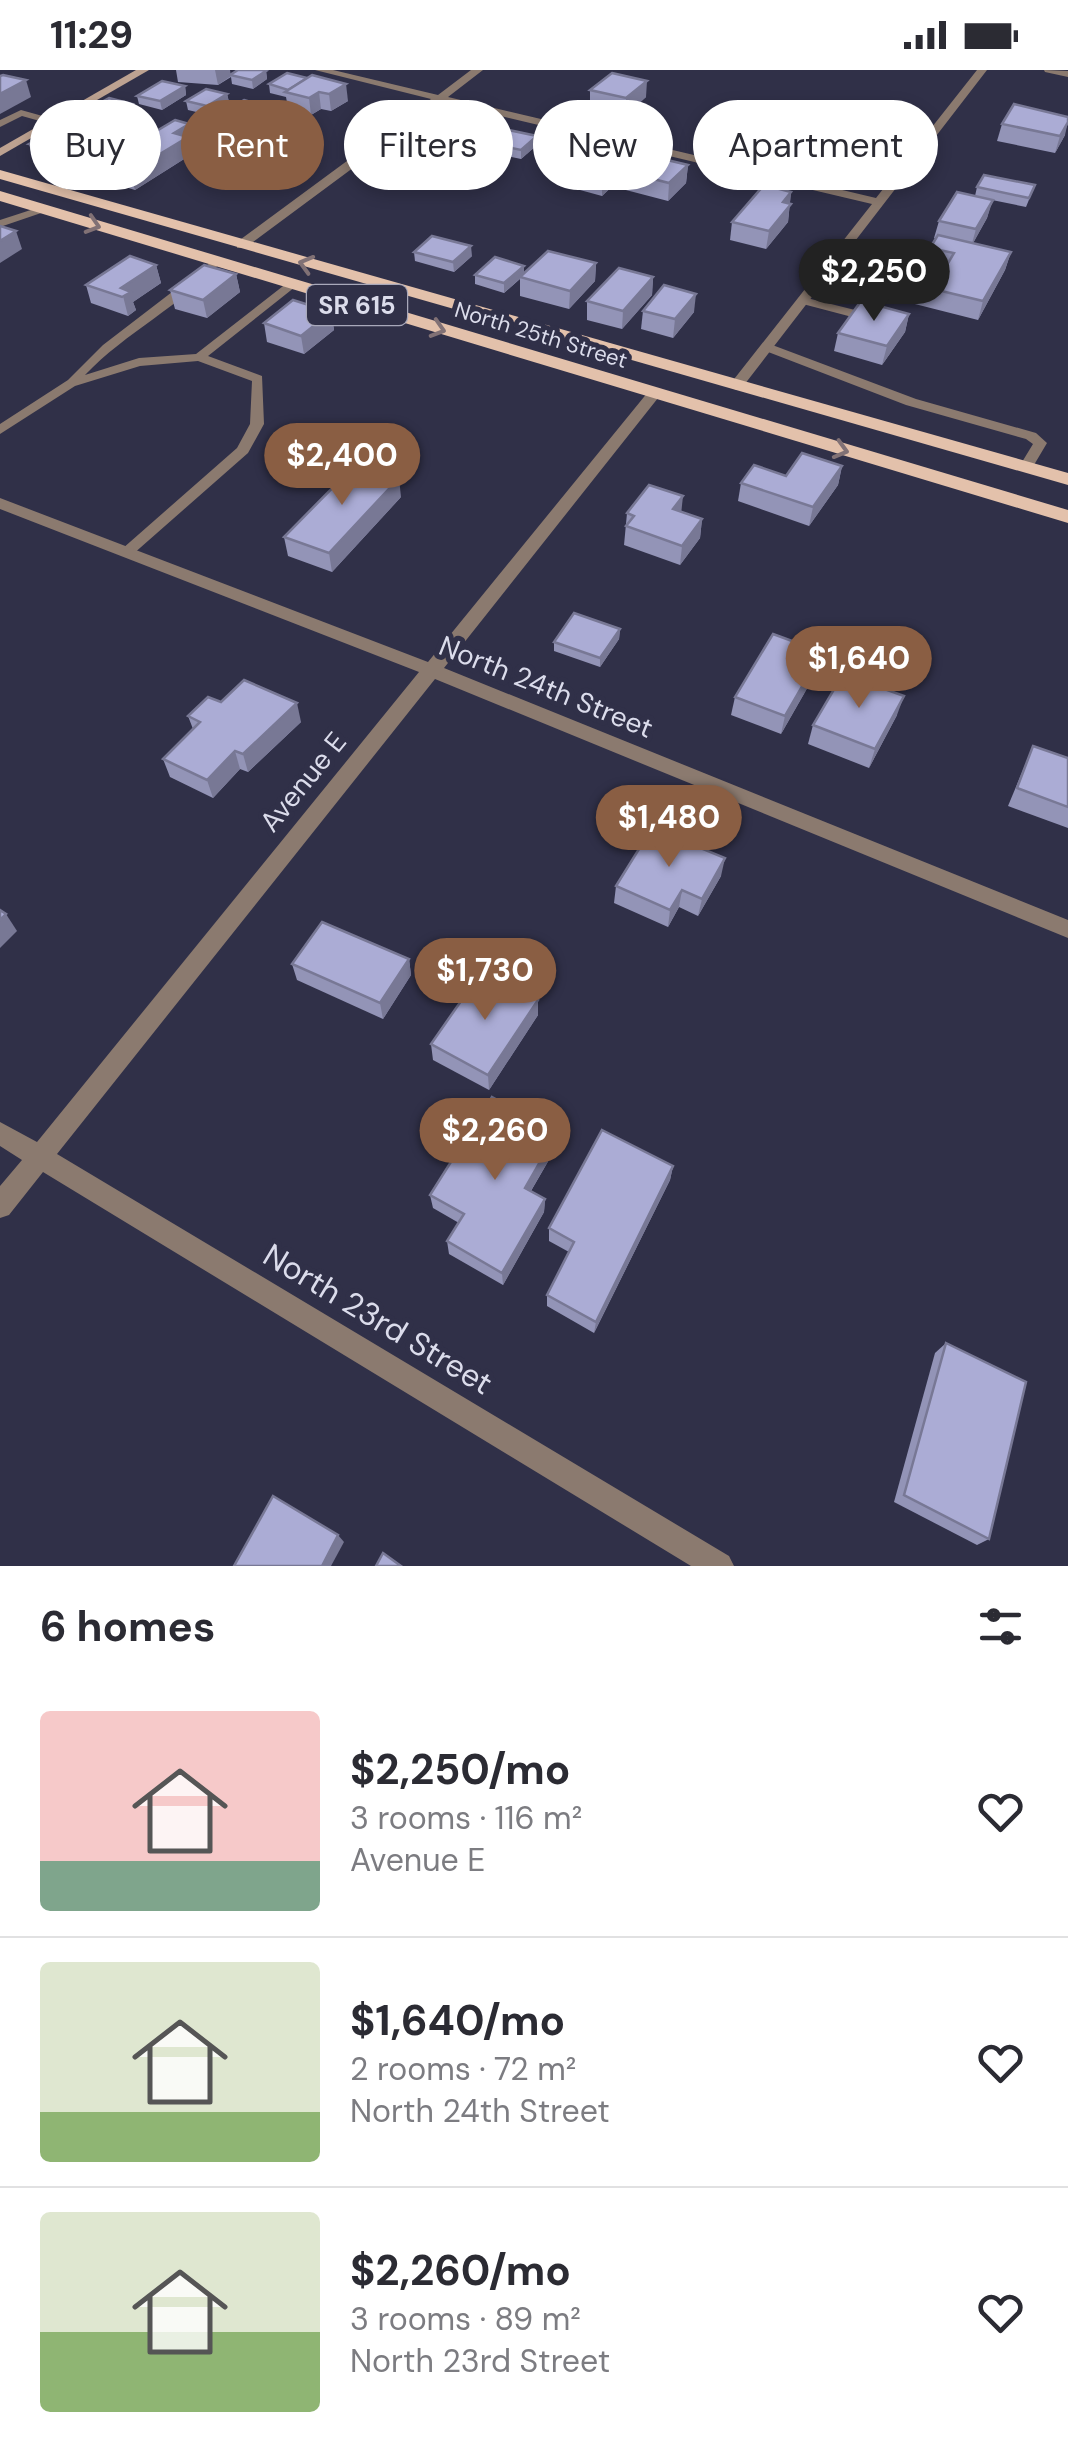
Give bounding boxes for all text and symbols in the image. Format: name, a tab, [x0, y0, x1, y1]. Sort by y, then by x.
text: 11:29	[50, 10, 133, 60]
chip: Buy	[30, 100, 161, 190]
chip: Rent	[181, 100, 324, 190]
chip: Filters	[344, 100, 513, 190]
chip: New	[533, 100, 673, 190]
chip: Apartment	[693, 100, 938, 190]
one-way arrow	[84, 213, 101, 234]
pin: $2,250	[793, 239, 955, 324]
text: $2,250	[821, 250, 927, 292]
one-way arrow	[298, 254, 315, 275]
road number: SR 615	[307, 285, 407, 325]
street label: North 25th Street	[451, 295, 631, 375]
one-way arrow	[429, 317, 446, 338]
pin: $2,400	[261, 423, 423, 508]
text: $2,400	[286, 434, 398, 476]
one-way arrow	[831, 438, 848, 459]
pin: $1,640	[778, 626, 940, 711]
street label: North 24th Street	[434, 627, 658, 747]
text: $1,640	[808, 637, 910, 679]
street label: Avenue E	[251, 724, 355, 840]
pin: $1,480	[588, 785, 750, 870]
text: $1,480	[618, 796, 720, 838]
pin: $1,730	[404, 938, 566, 1023]
text: $1,730	[436, 949, 534, 991]
pin: $2,260	[414, 1098, 576, 1183]
text: $2,260	[442, 1109, 548, 1151]
street label: North 23rd Street	[256, 1234, 500, 1404]
text: 6 homes	[40, 1599, 215, 1654]
icon: filters	[973, 1599, 1028, 1654]
text: $2,250/mo	[350, 1742, 570, 1797]
icon: home	[120, 1751, 240, 1871]
icon: heart	[973, 1784, 1028, 1839]
text: 3 rooms · 116 m²	[350, 1797, 582, 1839]
text: Avenue E	[350, 1839, 485, 1881]
text: $1,640/mo	[350, 1993, 565, 2048]
icon: home	[120, 2002, 240, 2122]
icon: heart	[973, 2035, 1028, 2090]
text: 2 rooms · 72 m²	[350, 2048, 576, 2090]
text: North 24th Street	[350, 2090, 610, 2132]
text: $2,260/mo	[350, 2243, 571, 2298]
icon: home	[120, 2252, 240, 2372]
icon: heart	[973, 2285, 1028, 2340]
text: 3 rooms · 89 m²	[350, 2298, 581, 2340]
text: North 23rd Street	[350, 2340, 610, 2382]

